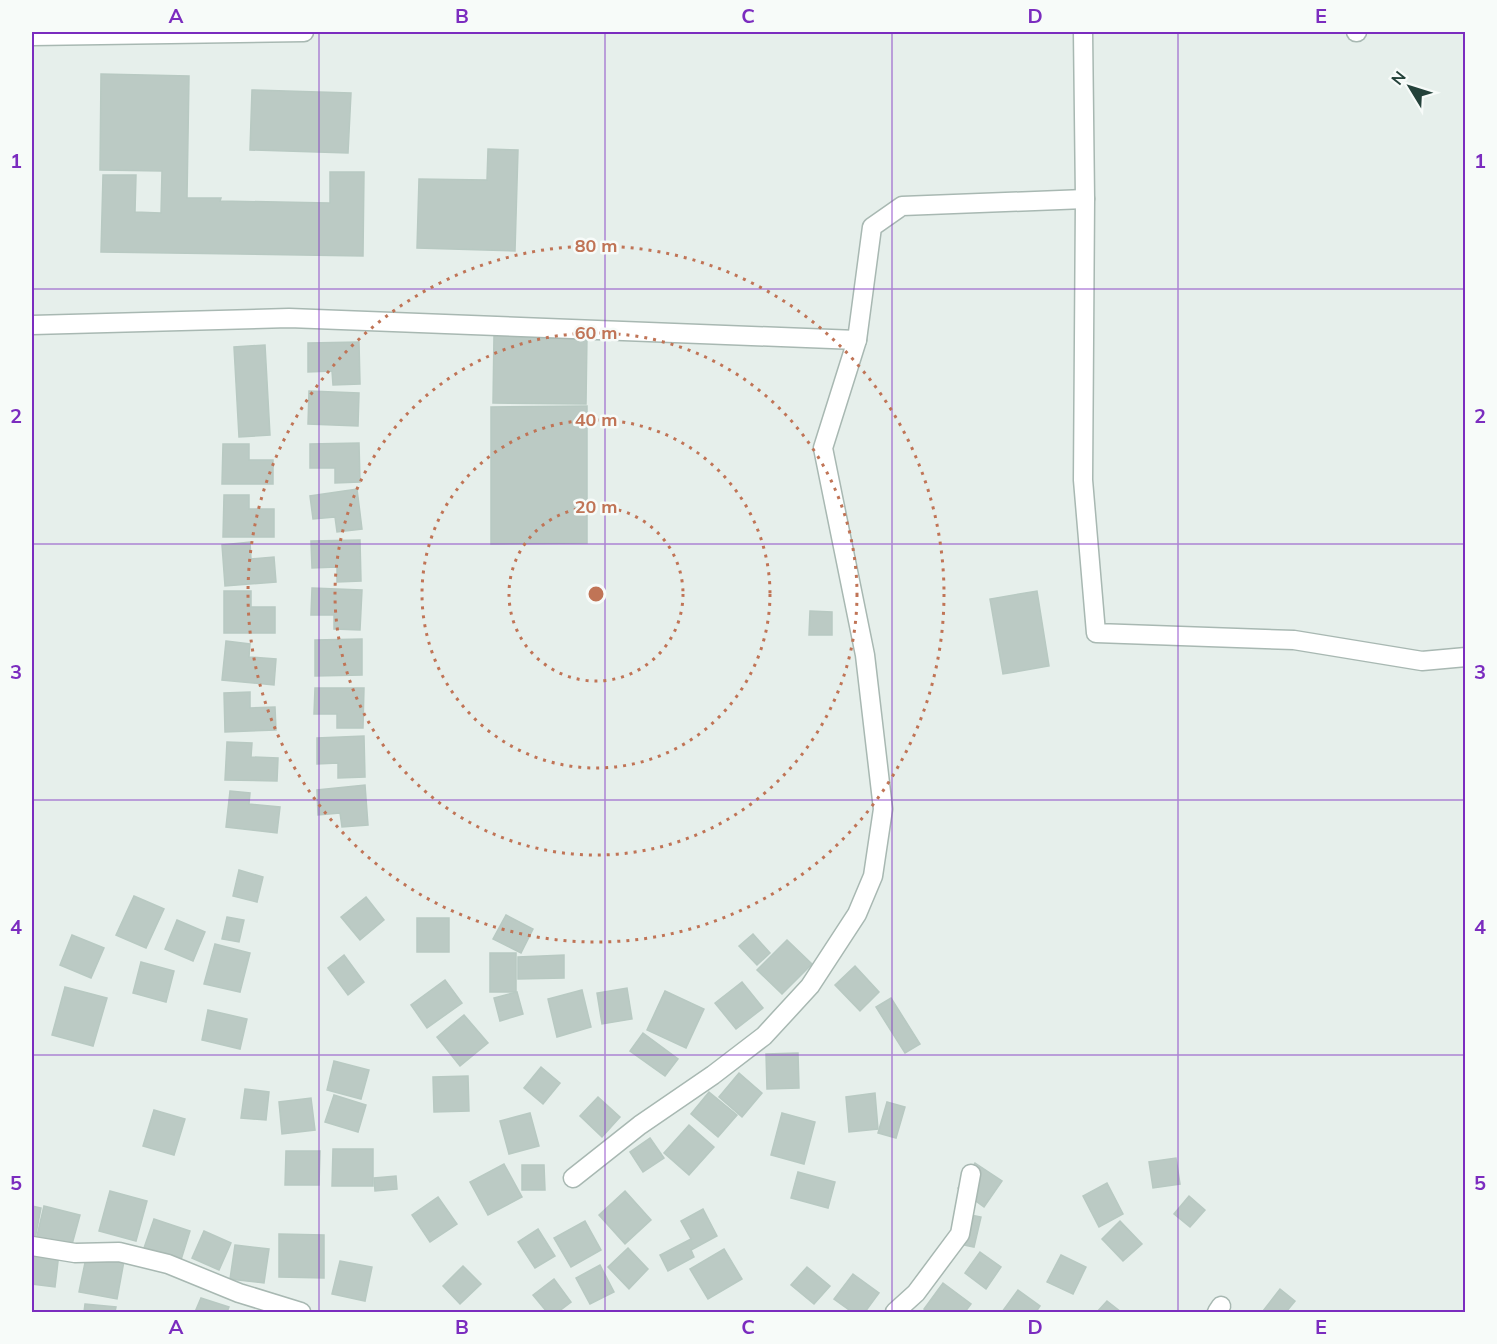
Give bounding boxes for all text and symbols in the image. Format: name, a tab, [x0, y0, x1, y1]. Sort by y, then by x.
text: A	[169, 3, 184, 28]
text: B	[455, 3, 469, 28]
text: C	[741, 3, 755, 28]
text: D	[1027, 3, 1043, 28]
text: E	[1315, 3, 1327, 28]
north arrow	[1380, 57, 1440, 117]
text: N	[1387, 67, 1410, 89]
text: 1	[10, 148, 22, 173]
text: 1	[1474, 148, 1486, 173]
text: 80 m	[575, 234, 617, 257]
text: 60 m	[575, 321, 617, 344]
text: 2	[10, 403, 22, 428]
text: 2	[1474, 403, 1486, 428]
text: 40 m	[575, 408, 617, 431]
text: 20 m	[575, 495, 617, 518]
centre of rings	[586, 584, 606, 604]
text: 3	[10, 659, 22, 684]
text: 3	[1474, 659, 1486, 684]
text: 4	[10, 914, 22, 939]
text: 4	[1474, 914, 1486, 939]
text: 5	[10, 1170, 22, 1195]
text: 5	[1474, 1170, 1486, 1195]
text: A	[169, 1314, 184, 1339]
text: B	[455, 1314, 469, 1339]
text: C	[741, 1314, 755, 1339]
text: D	[1027, 1314, 1043, 1339]
text: E	[1315, 1314, 1327, 1339]

